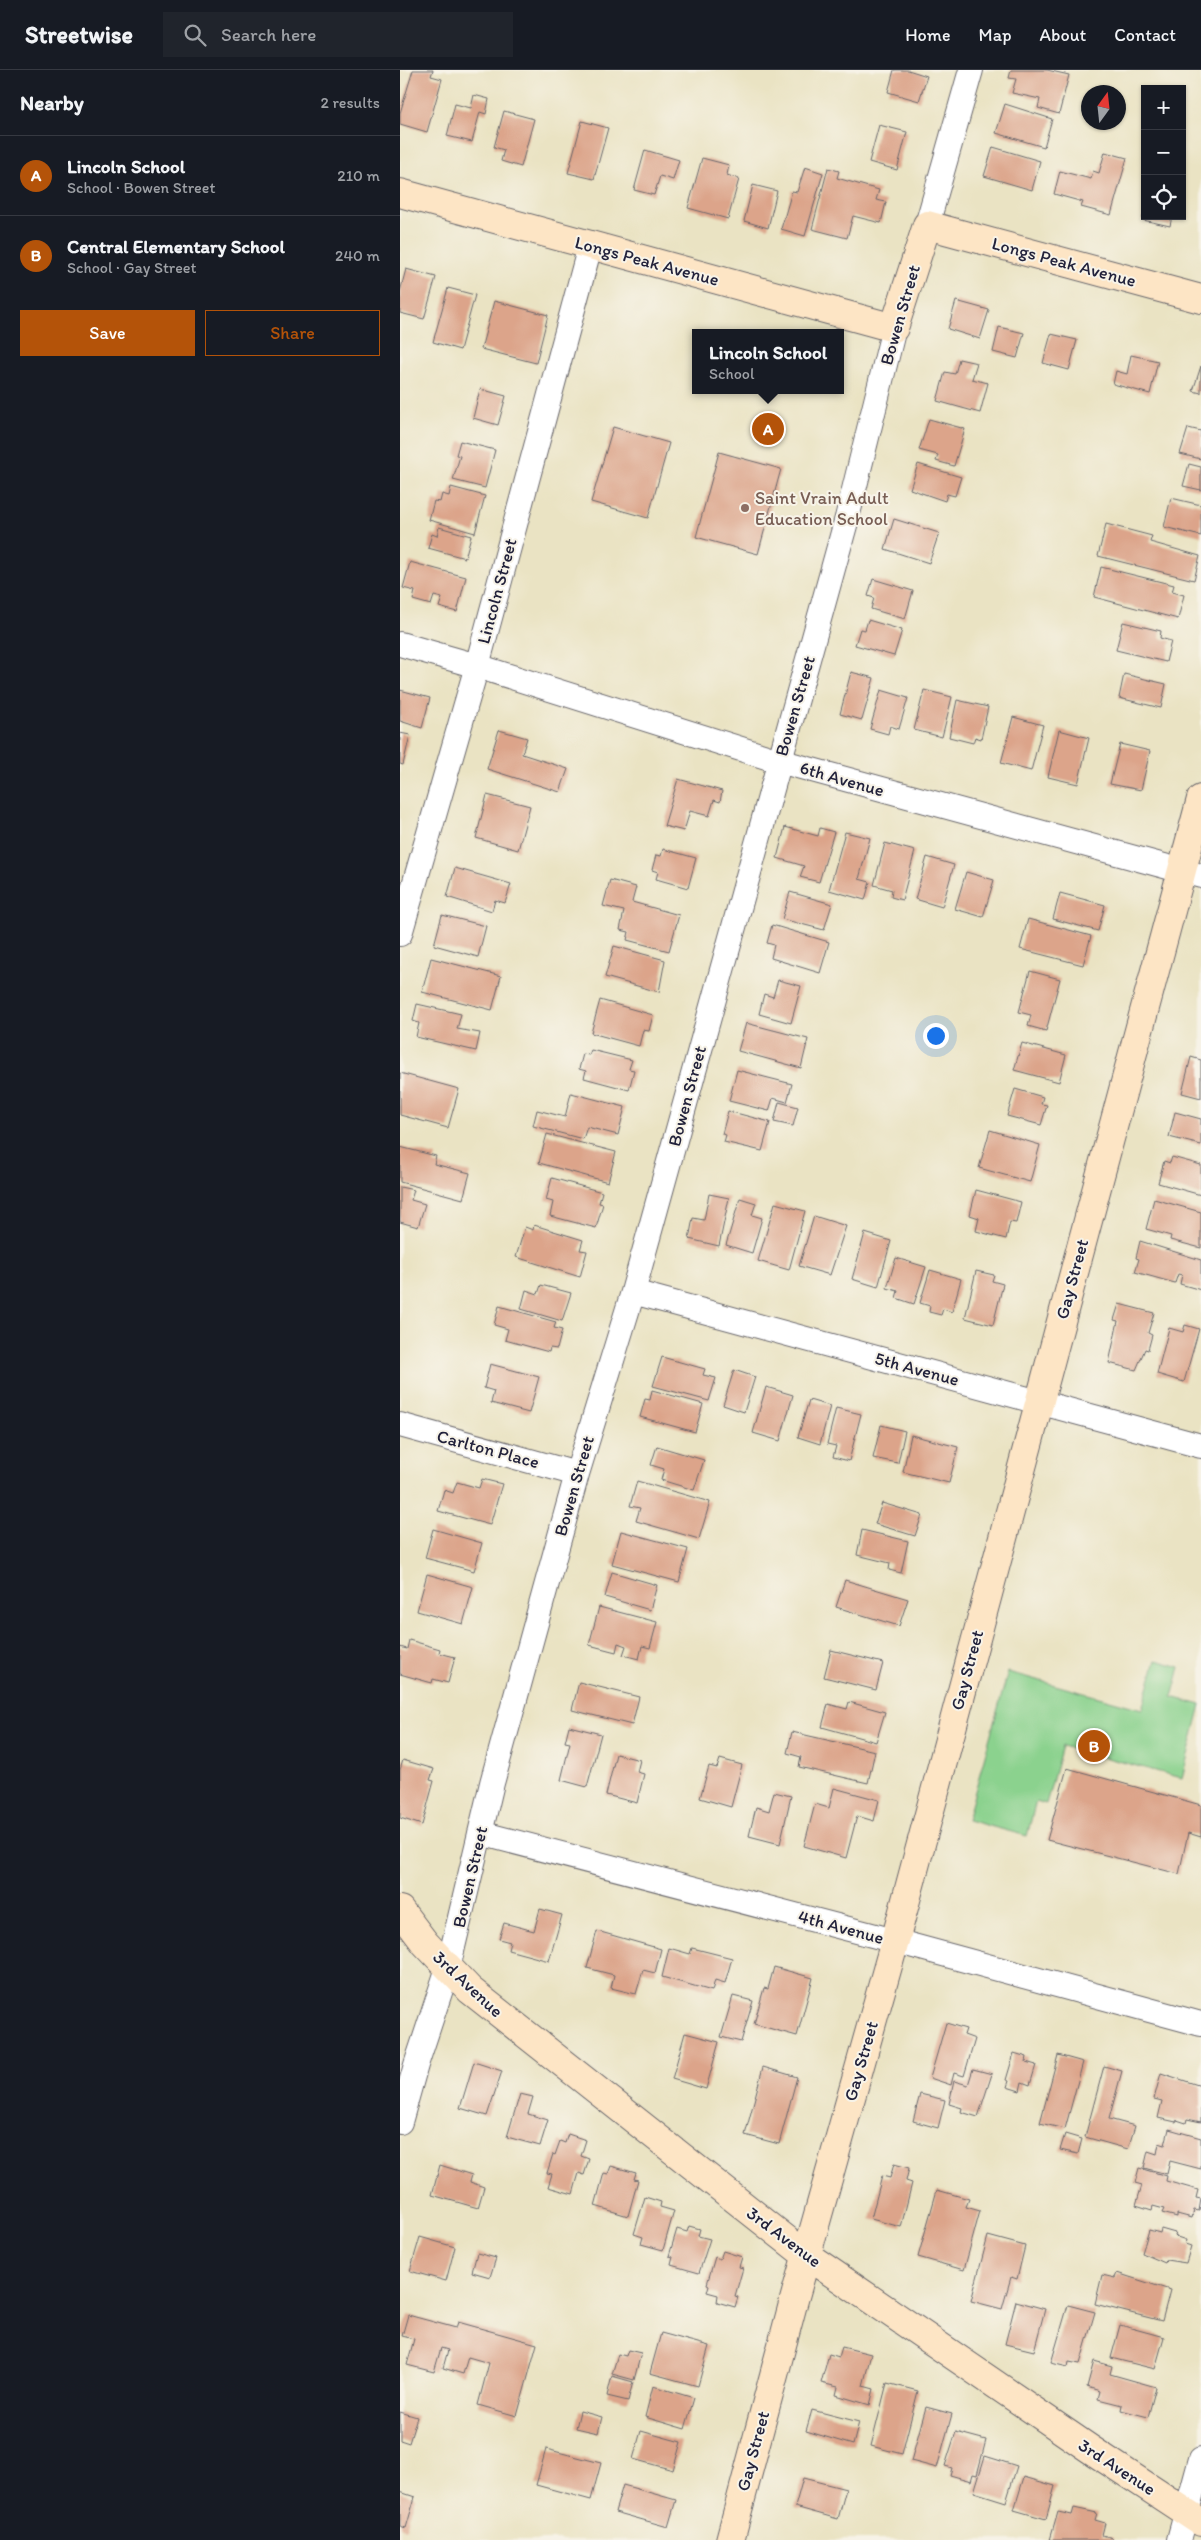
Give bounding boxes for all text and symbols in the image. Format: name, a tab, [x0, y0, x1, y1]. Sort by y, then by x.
search box	[163, 12, 513, 57]
text: Streetwise	[25, 20, 133, 49]
icon: search	[181, 21, 209, 49]
text: Search here	[221, 23, 316, 46]
text: Home	[905, 24, 951, 46]
text: Map	[979, 24, 1012, 46]
text: About	[1040, 24, 1086, 46]
text: Contact	[1114, 24, 1176, 46]
north arrow	[1081, 85, 1126, 130]
map controls	[1141, 85, 1186, 220]
button: +	[1141, 85, 1186, 130]
text: Nearby	[20, 90, 84, 115]
text: 2 results	[320, 93, 380, 112]
button: −	[1141, 130, 1186, 175]
text: Lincoln School	[67, 155, 185, 178]
text: A	[31, 166, 41, 185]
text: 210 m	[337, 166, 380, 185]
button: locate	[1141, 175, 1186, 220]
text: School · Bowen Street	[67, 178, 215, 197]
street label: Longs Peak Avenue	[572, 231, 722, 291]
street label: Longs Peak Avenue	[989, 232, 1139, 292]
text: Central Elementary School	[67, 235, 285, 258]
text: B	[31, 246, 41, 265]
text: 240 m	[335, 246, 380, 265]
text: School · Gay Street	[67, 258, 197, 277]
street label: Bowen Street	[875, 262, 925, 368]
button: Save	[20, 310, 195, 356]
button: Share	[205, 310, 380, 356]
popup	[692, 329, 844, 394]
text: Lincoln School	[709, 341, 827, 364]
text: School	[709, 364, 754, 383]
pin: A	[752, 410, 784, 448]
place label: Saint Vrain Adult Education School	[755, 487, 889, 530]
marker: Saint Vrain Adult Education School	[739, 502, 751, 514]
street label: Lincoln Street	[472, 536, 522, 646]
street label: Bowen Street	[770, 653, 820, 759]
street label: 6th Avenue	[797, 756, 887, 802]
your location	[923, 1023, 949, 1049]
street label: Bowen Street	[663, 1043, 711, 1149]
street label: Gay Street	[1051, 1236, 1093, 1322]
street label: 5th Avenue	[872, 1347, 962, 1391]
street label: Carlton Place	[434, 1425, 542, 1473]
street label: Bowen Street	[549, 1433, 599, 1539]
street label: Gay Street	[946, 1627, 988, 1713]
pin: B	[1078, 1727, 1110, 1765]
street label: Bowen Street	[448, 1824, 492, 1930]
street label: 4th Avenue	[796, 1905, 886, 1949]
street label: 3rd Avenue	[428, 1946, 508, 2022]
street label: Gay Street	[839, 2018, 883, 2104]
street label: 3rd Avenue	[742, 2202, 826, 2272]
street label: Gay Street	[732, 2408, 774, 2494]
street label: 3rd Avenue	[1074, 2434, 1160, 2500]

